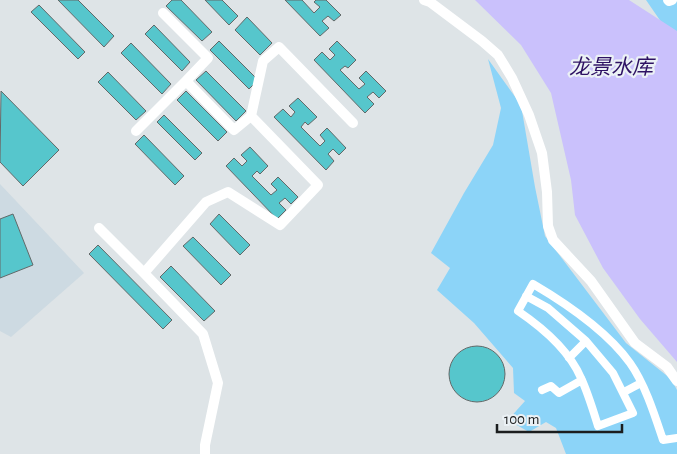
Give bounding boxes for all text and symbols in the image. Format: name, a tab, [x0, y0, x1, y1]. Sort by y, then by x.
water label: 龙景水库	[569, 56, 656, 78]
scale bar	[497, 402, 622, 434]
text: 100 m	[504, 412, 539, 427]

